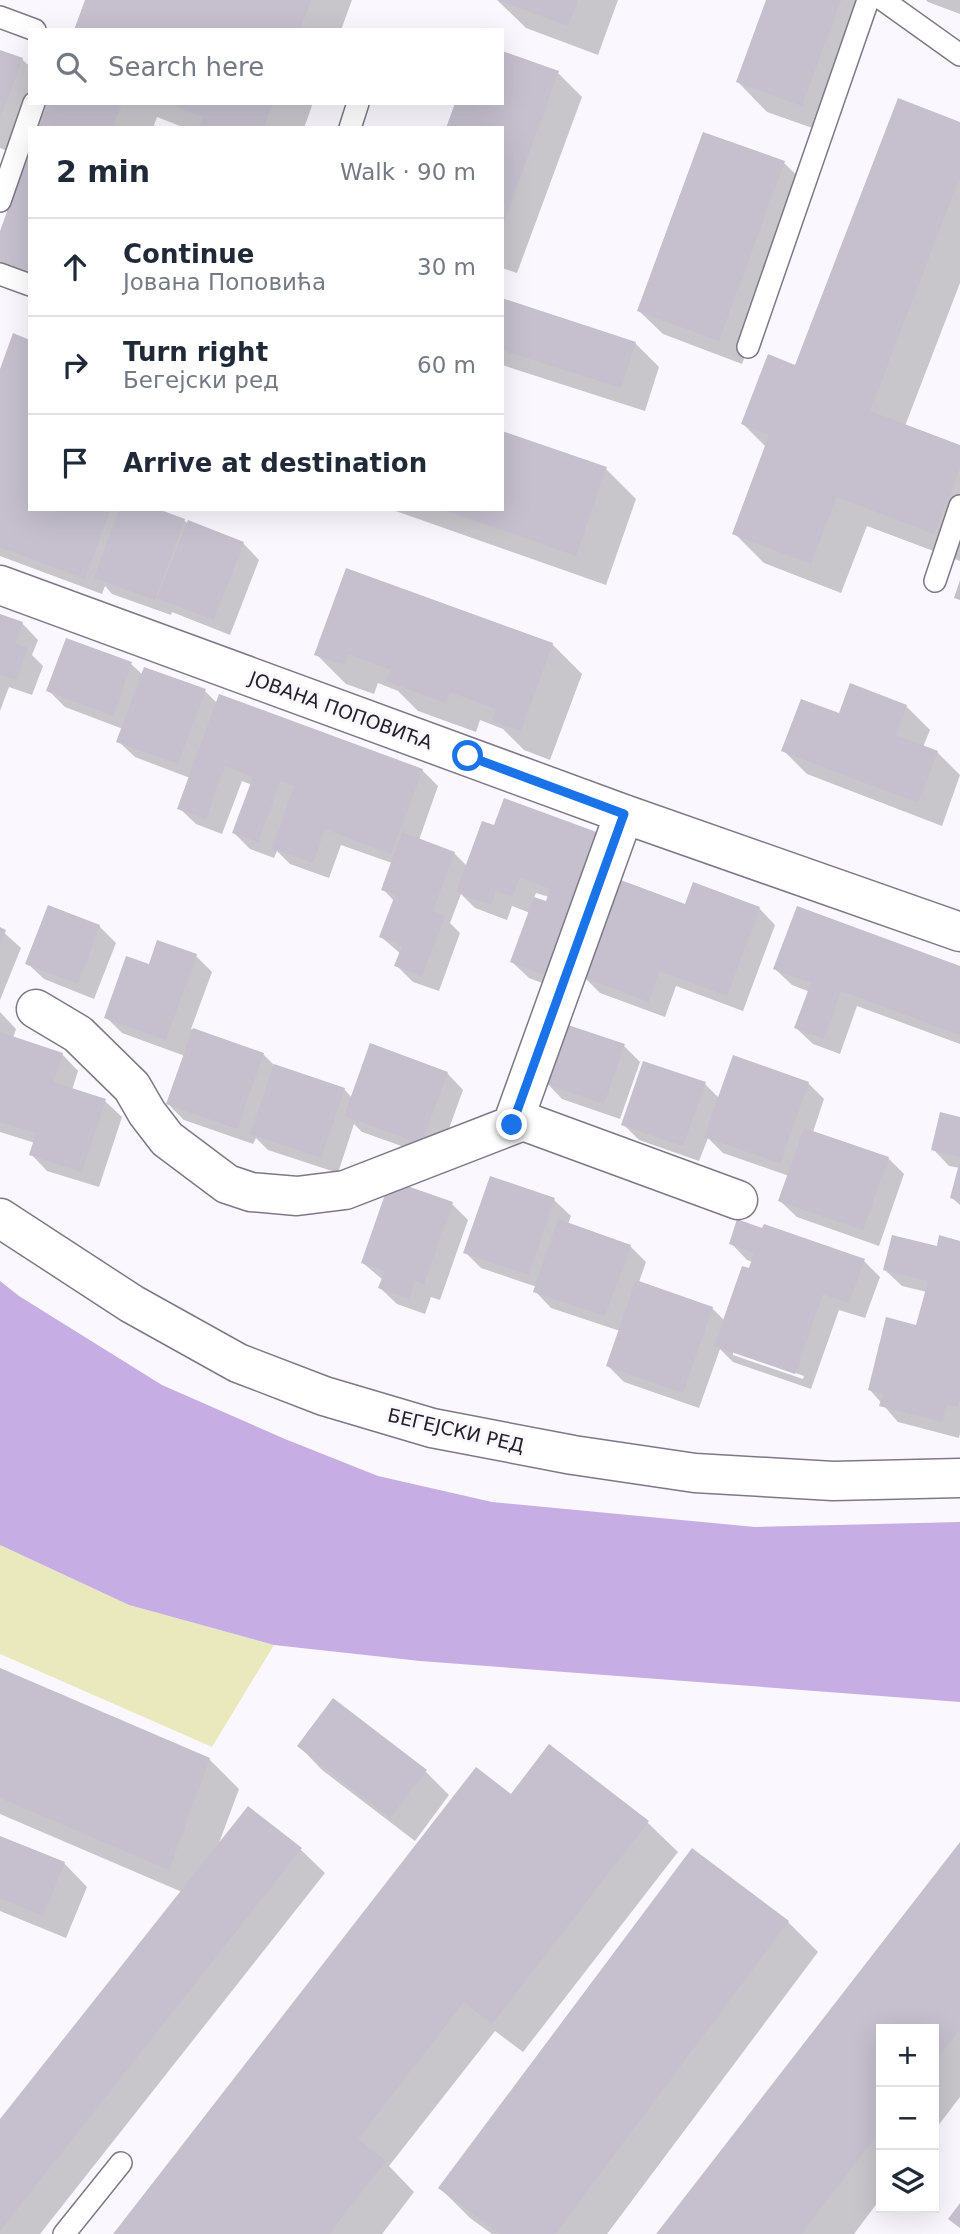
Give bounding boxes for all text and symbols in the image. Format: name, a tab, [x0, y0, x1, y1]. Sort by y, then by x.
search box	[28, 28, 504, 105]
icon: search	[52, 48, 90, 86]
text: Search here	[108, 52, 264, 82]
text: 2 min	[56, 154, 150, 189]
text: Walk · 90 m	[340, 159, 476, 185]
text: Continue	[123, 239, 254, 269]
icon: ahead	[56, 248, 94, 286]
text: 30 m	[417, 254, 476, 280]
text: Јована Поповића	[123, 269, 326, 295]
text: Turn right	[123, 337, 268, 367]
icon: right	[56, 346, 94, 384]
text: 60 m	[417, 352, 476, 378]
text: Бегејски ред	[123, 367, 279, 393]
icon: arrive	[56, 444, 94, 482]
text: Arrive at destination	[123, 448, 427, 478]
street label: ЈОВАНА ПОПОВИЋА	[245, 666, 436, 753]
route start	[452, 740, 483, 771]
route end	[496, 1109, 527, 1140]
street label: БЕГЕЈСКИ РЕД	[386, 1404, 526, 1456]
map controls	[876, 2024, 939, 2213]
button: +	[876, 2024, 939, 2087]
button: −	[876, 2087, 939, 2150]
button: layers	[876, 2150, 939, 2213]

